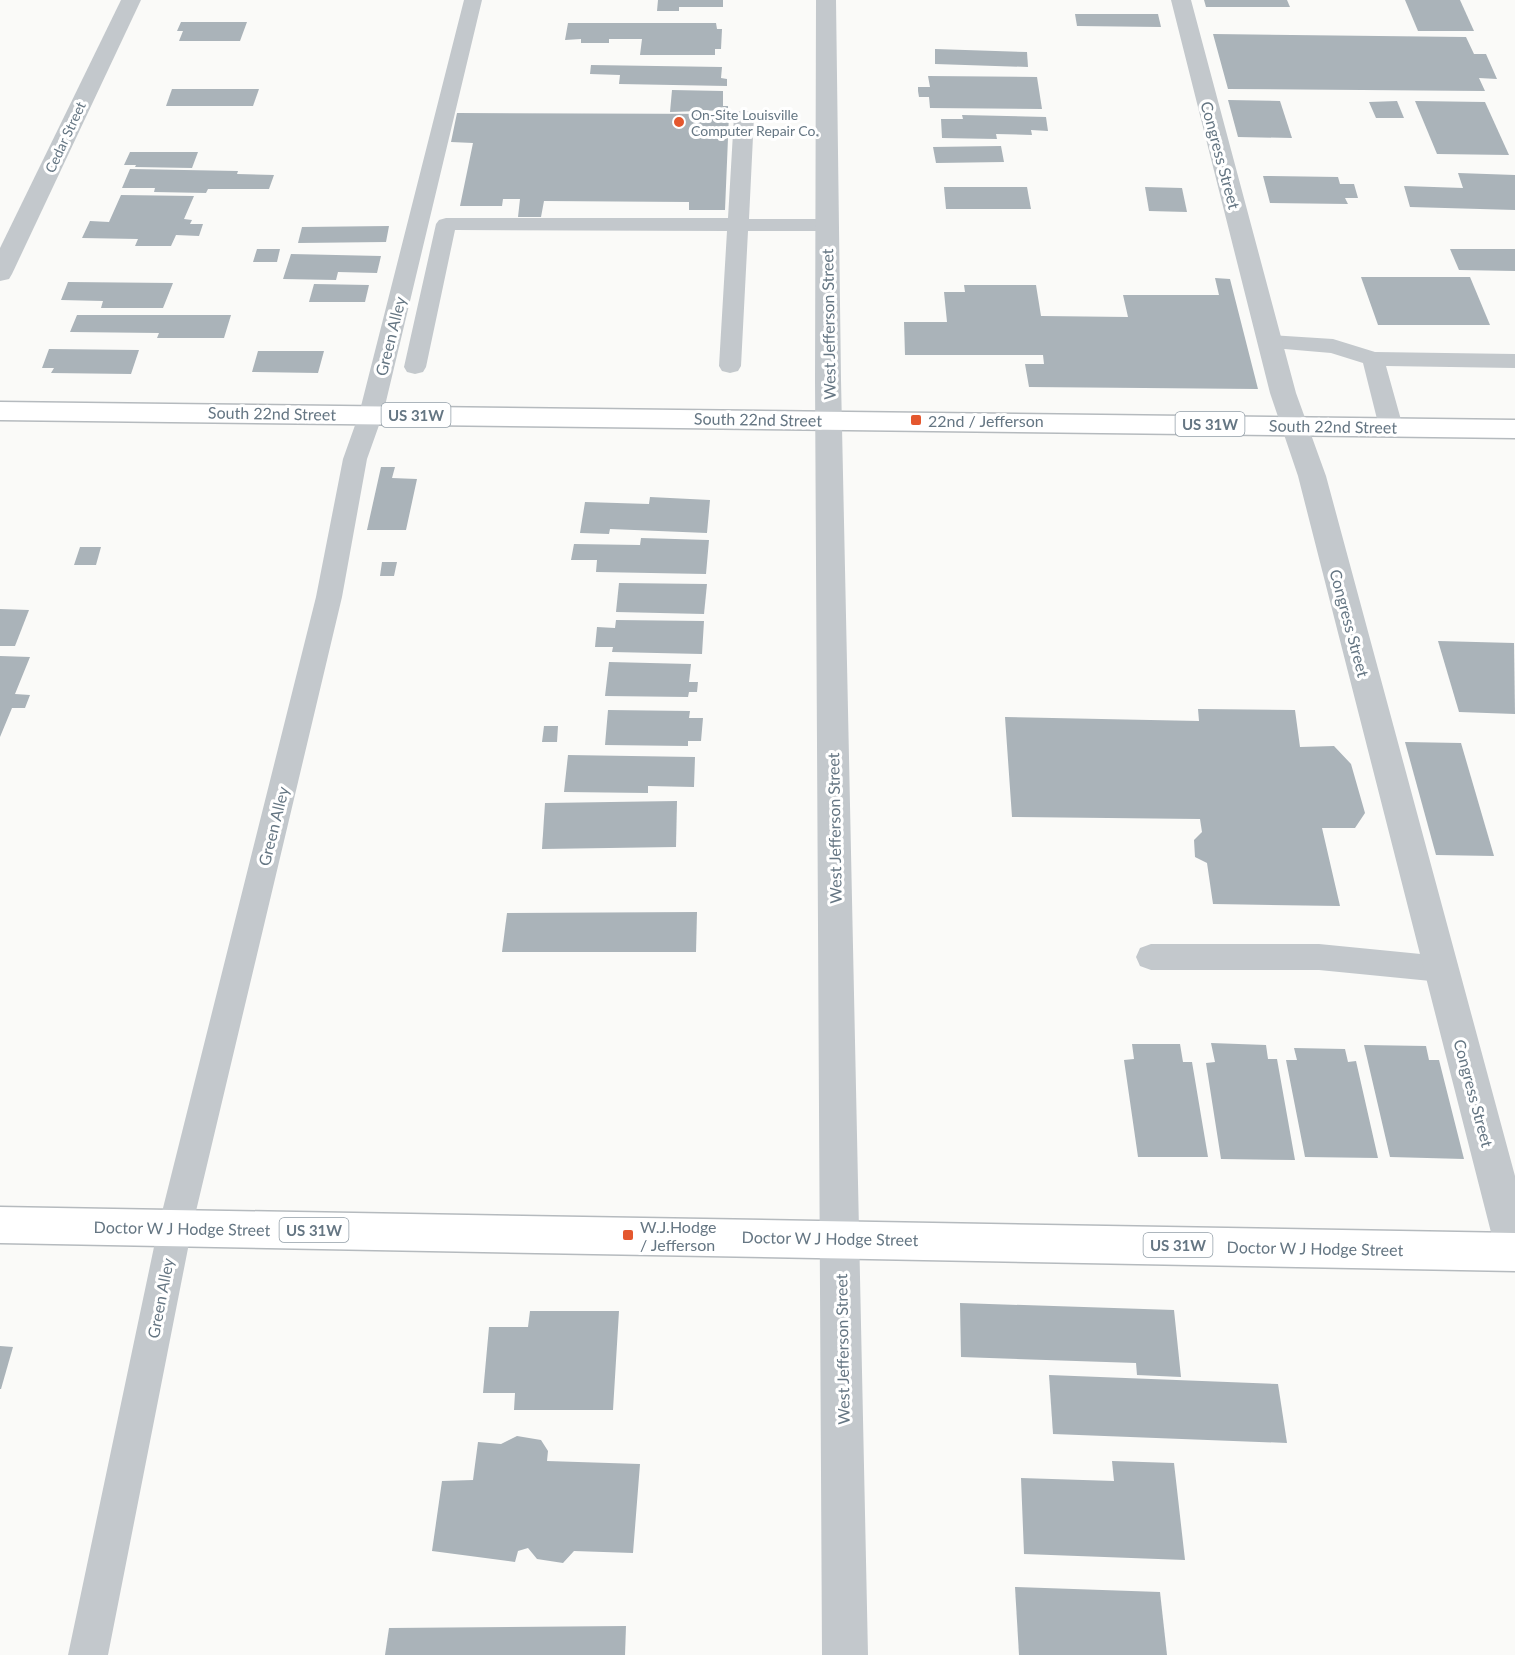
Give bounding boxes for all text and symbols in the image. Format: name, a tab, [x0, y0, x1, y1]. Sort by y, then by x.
street label: Cedar Street	[41, 99, 89, 175]
street label: Congress Street	[1197, 99, 1245, 211]
place label: On-Site Louisville Computer Repair Co.	[691, 106, 819, 139]
marker: On-Site Louisville Computer Repair Co.	[672, 115, 686, 129]
street label: West Jefferson Street	[817, 248, 839, 400]
street label: Green Alley	[371, 294, 409, 378]
street label: South 22nd Street	[208, 402, 336, 424]
road number: US 31W	[382, 403, 450, 427]
street label: South 22nd Street	[694, 408, 822, 430]
place label: 22nd / Jefferson	[928, 411, 1044, 430]
road number: US 31W	[1176, 412, 1244, 436]
marker: 22nd / Jefferson	[909, 413, 923, 427]
street label: South 22nd Street	[1269, 415, 1397, 437]
street label: Congress Street	[1326, 567, 1374, 679]
street label: West Jefferson Street	[823, 752, 845, 904]
street label: Green Alley	[254, 784, 292, 868]
street label: Congress Street	[1450, 1037, 1498, 1149]
street label: Doctor W J Hodge Street	[94, 1217, 271, 1239]
place label: W.J.Hodge / Jefferson	[640, 1217, 717, 1254]
road number: US 31W	[280, 1218, 348, 1242]
street label: Doctor W J Hodge Street	[742, 1227, 919, 1249]
marker: W.J.Hodge / Jefferson	[621, 1228, 635, 1242]
road number: US 31W	[1144, 1233, 1212, 1257]
street label: Doctor W J Hodge Street	[1227, 1237, 1404, 1259]
street label: Green Alley	[143, 1256, 177, 1340]
street label: West Jefferson Street	[831, 1273, 853, 1425]

